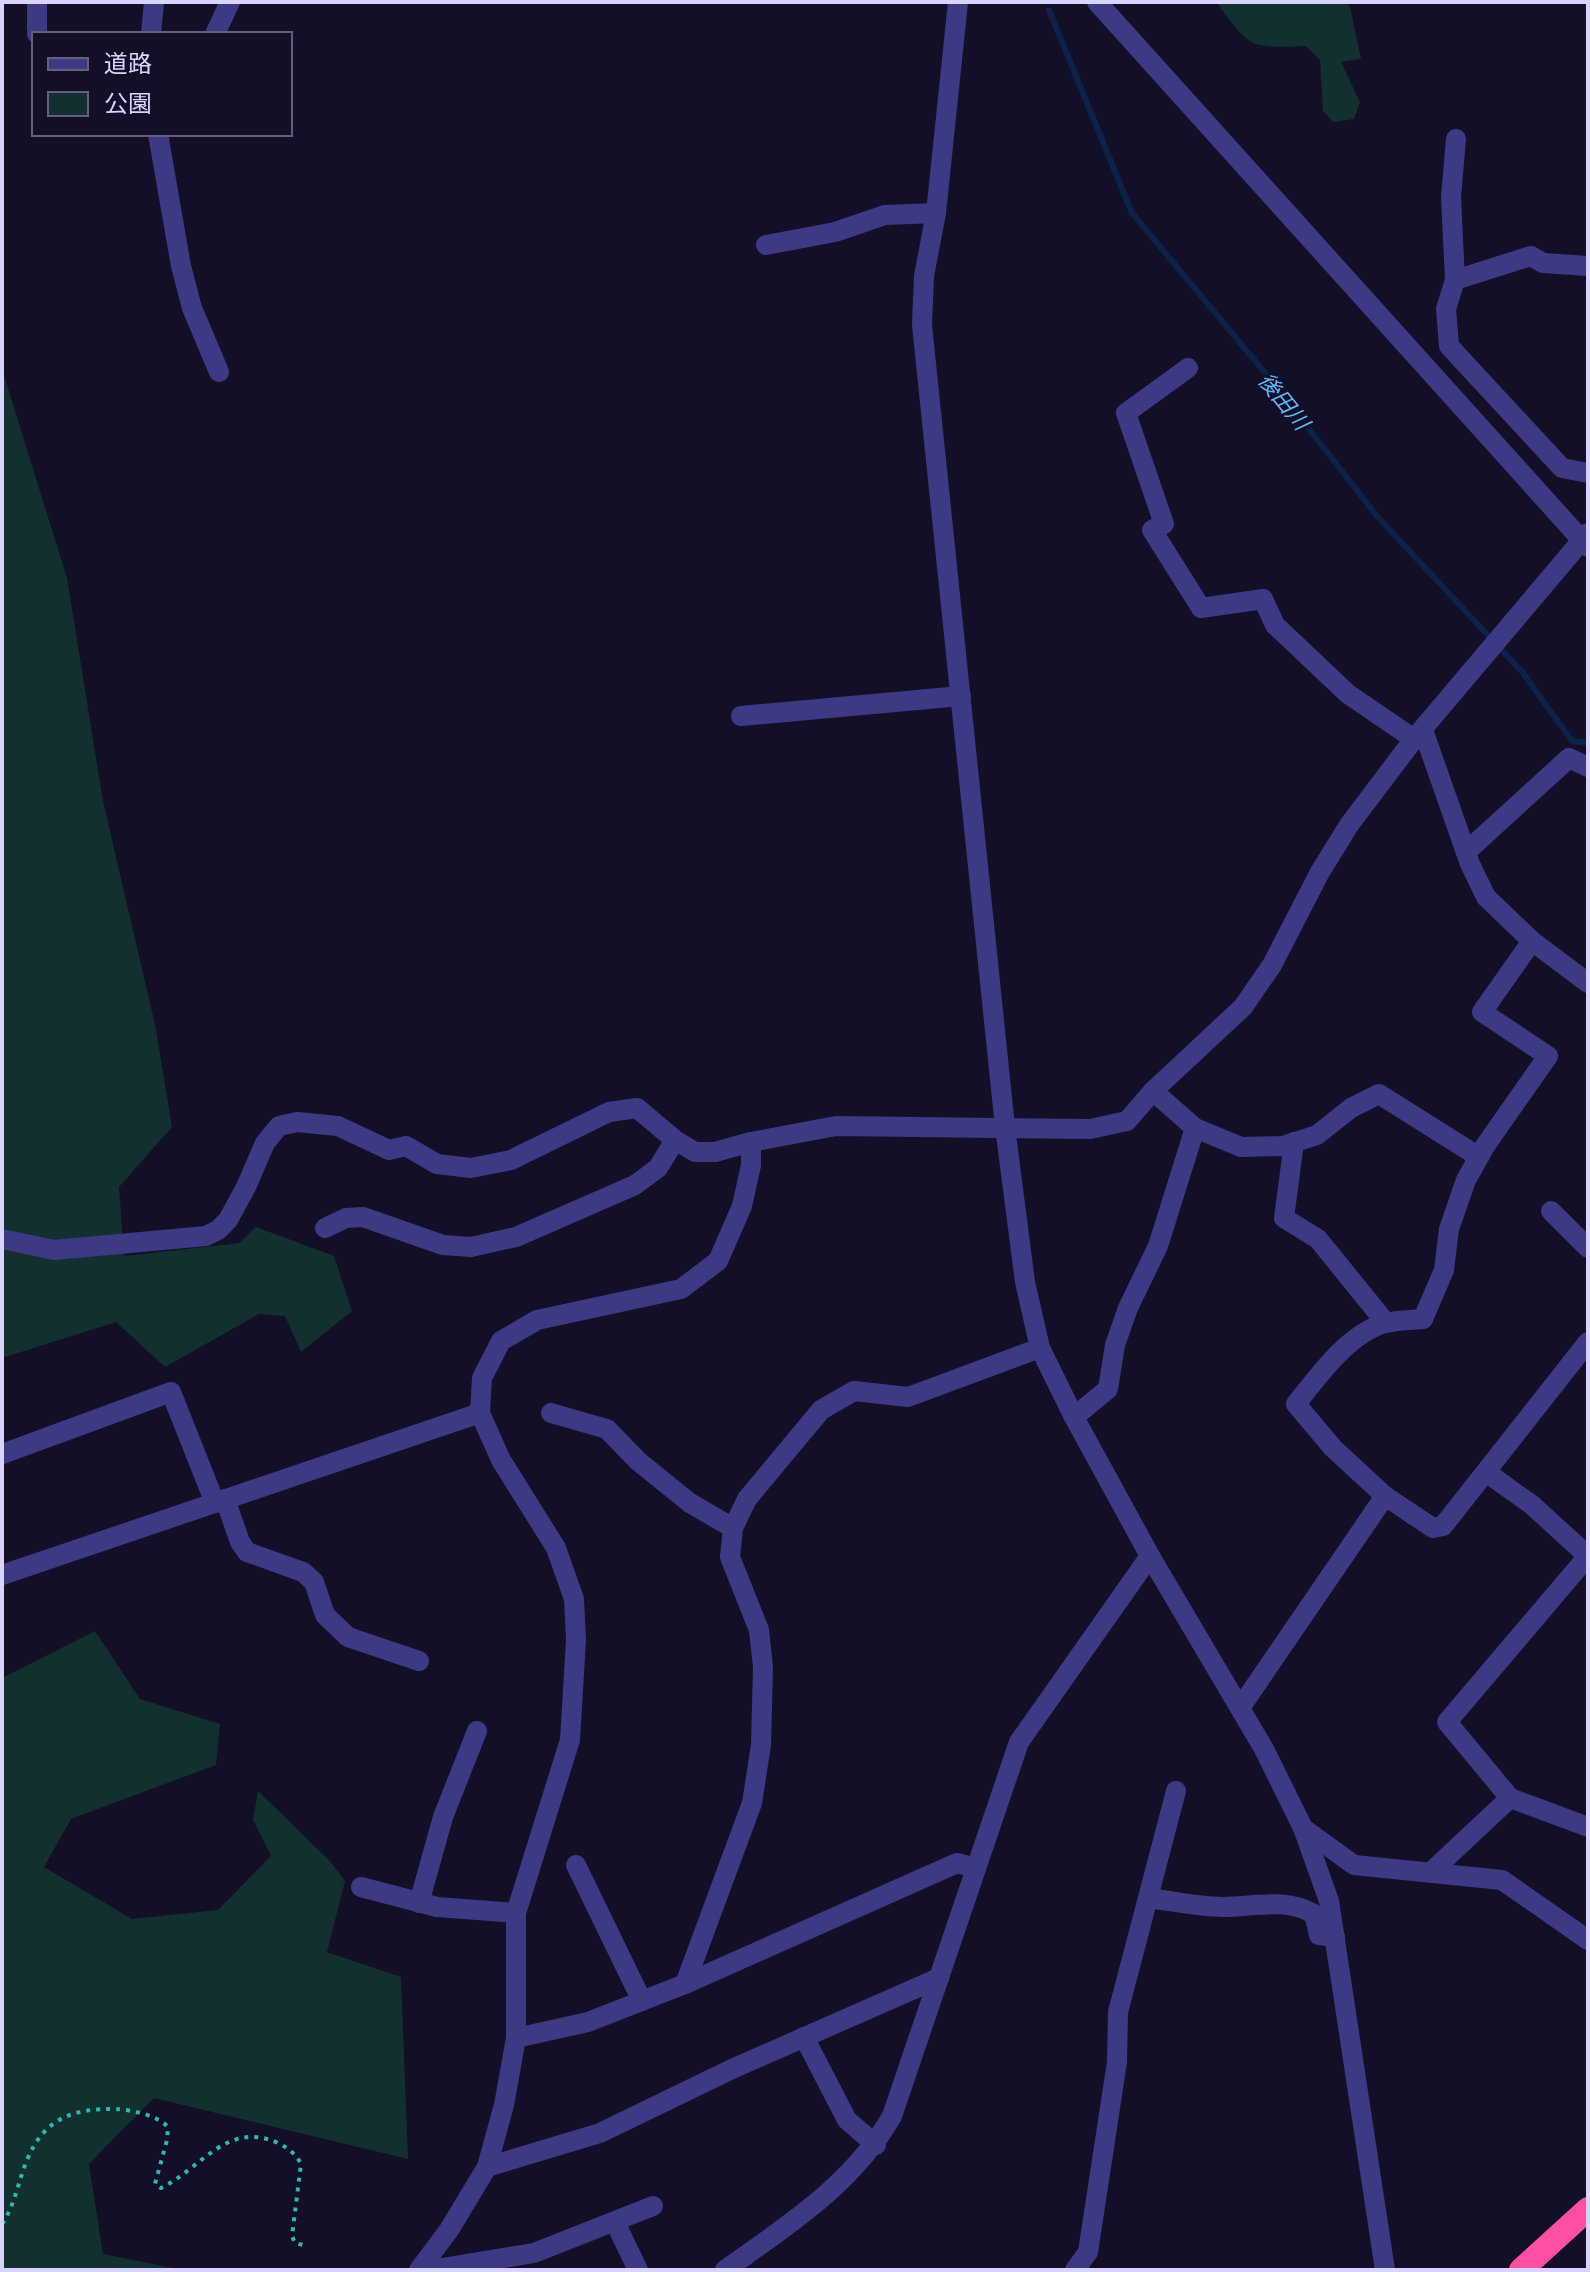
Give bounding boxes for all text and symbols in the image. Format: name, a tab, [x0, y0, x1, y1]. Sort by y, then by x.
legend	[32, 32, 292, 136]
text: 道路	[104, 49, 152, 78]
text: 公園	[104, 89, 152, 118]
water label: 後田川	[1252, 367, 1316, 437]

